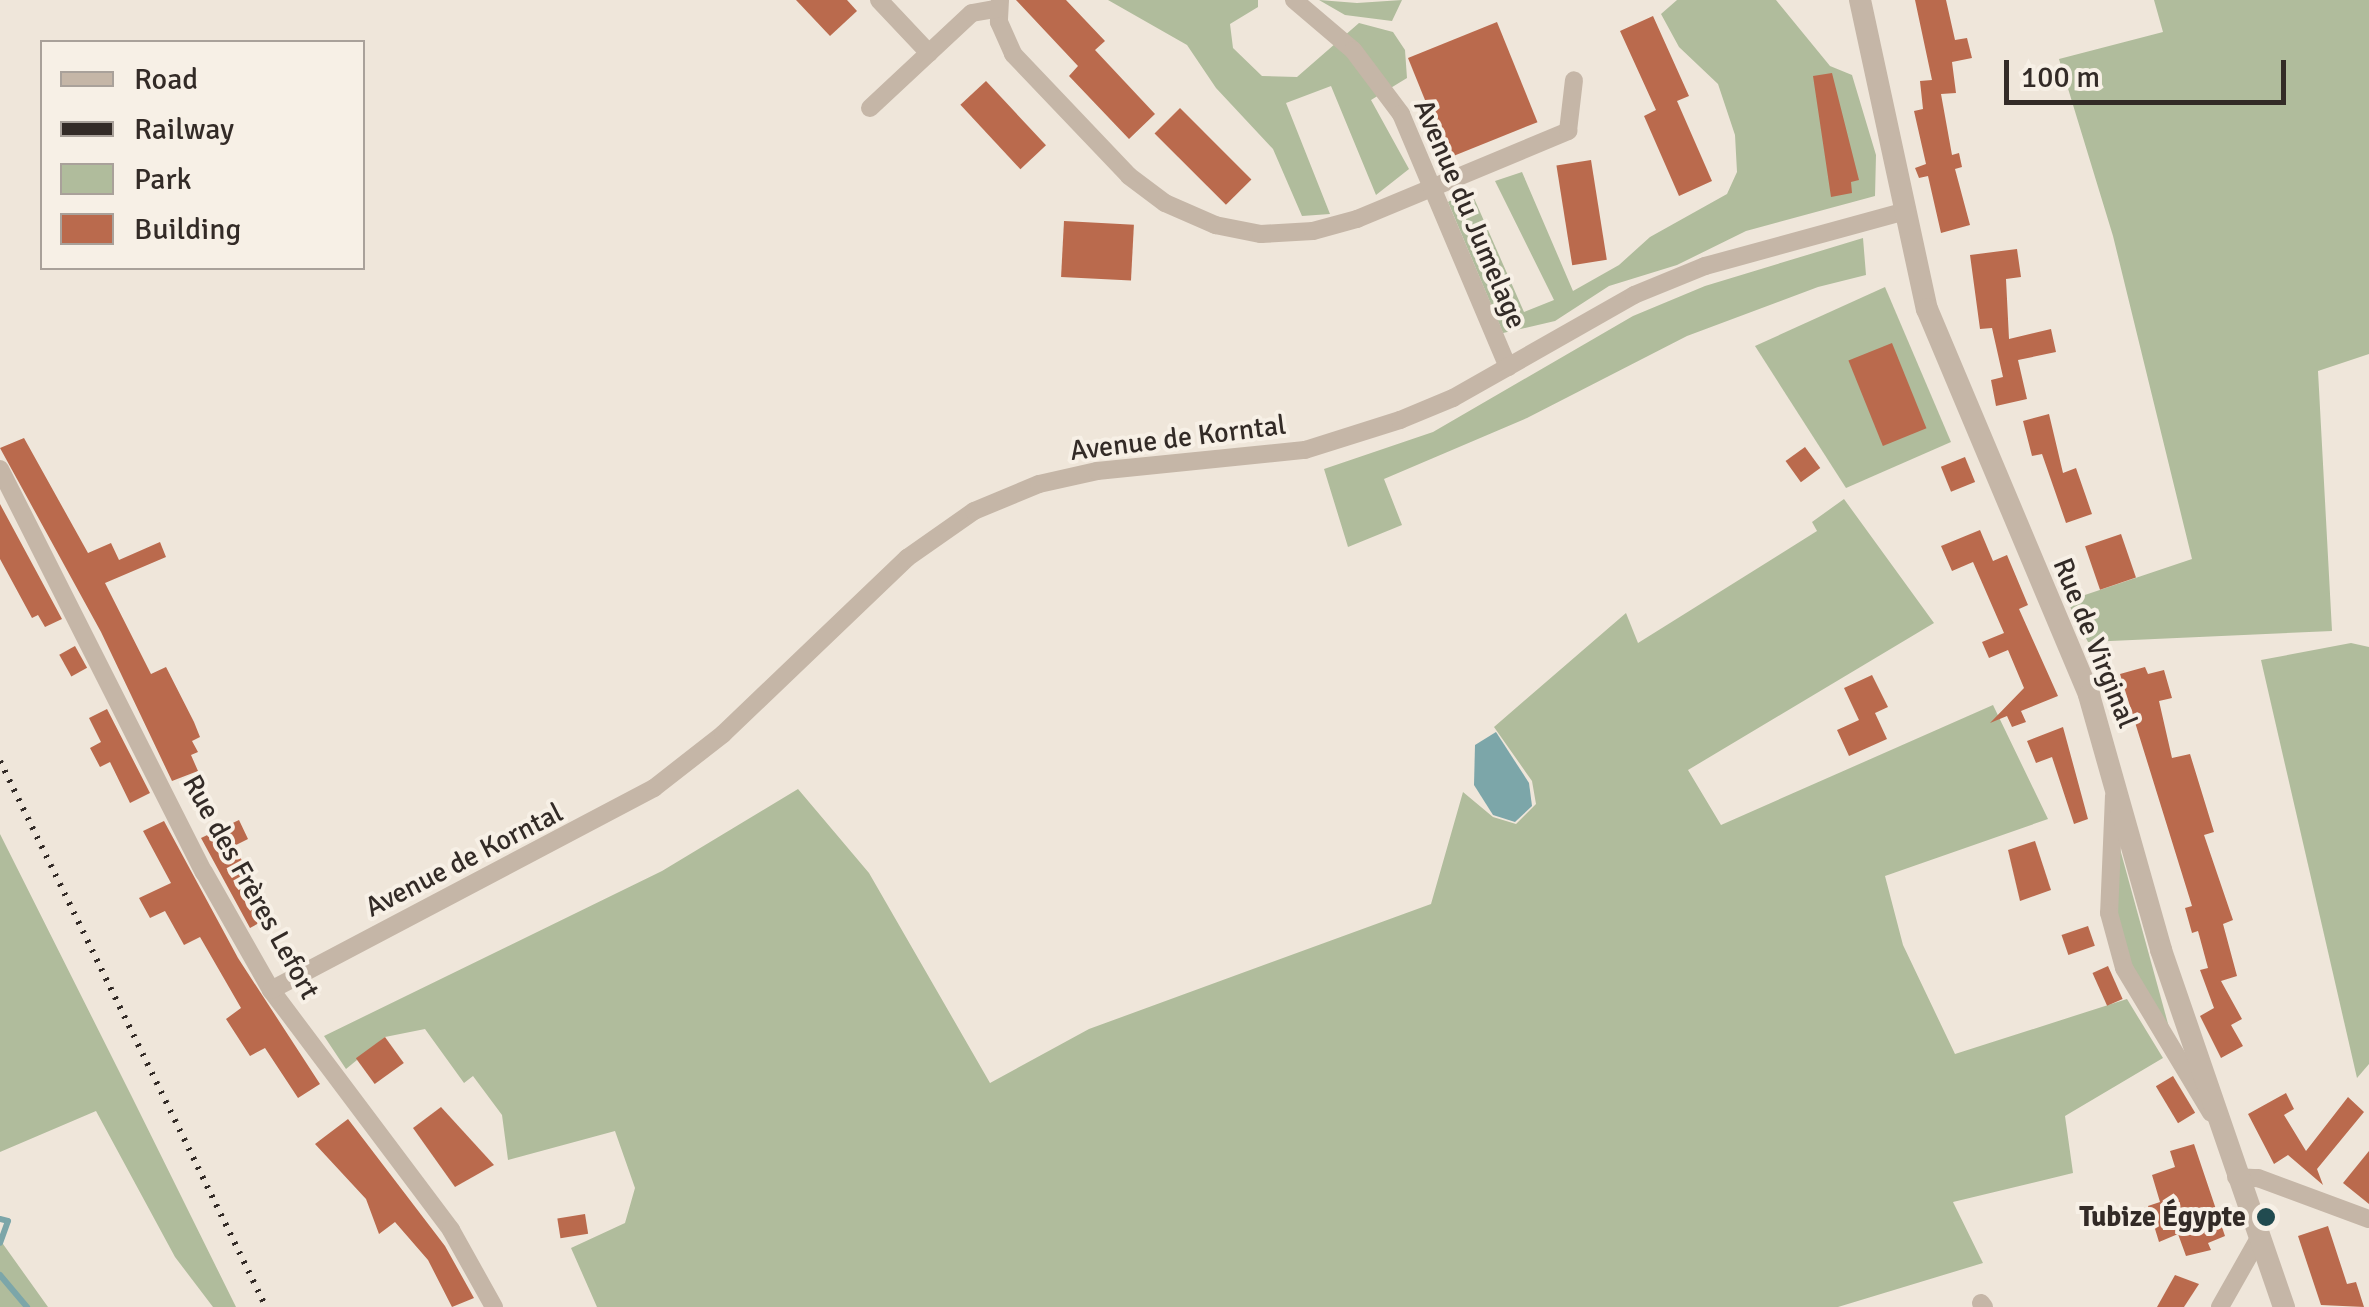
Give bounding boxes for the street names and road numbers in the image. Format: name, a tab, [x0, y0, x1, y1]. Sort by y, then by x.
street label: Avenue du Jumelage	[1407, 94, 1533, 334]
street label: Avenue de Korntal	[1068, 408, 1288, 468]
street label: Rue de Virginal	[2046, 553, 2144, 733]
street label: Rue des Frères Lefort	[175, 769, 327, 1005]
street label: Avenue de Korntal	[360, 796, 568, 924]

